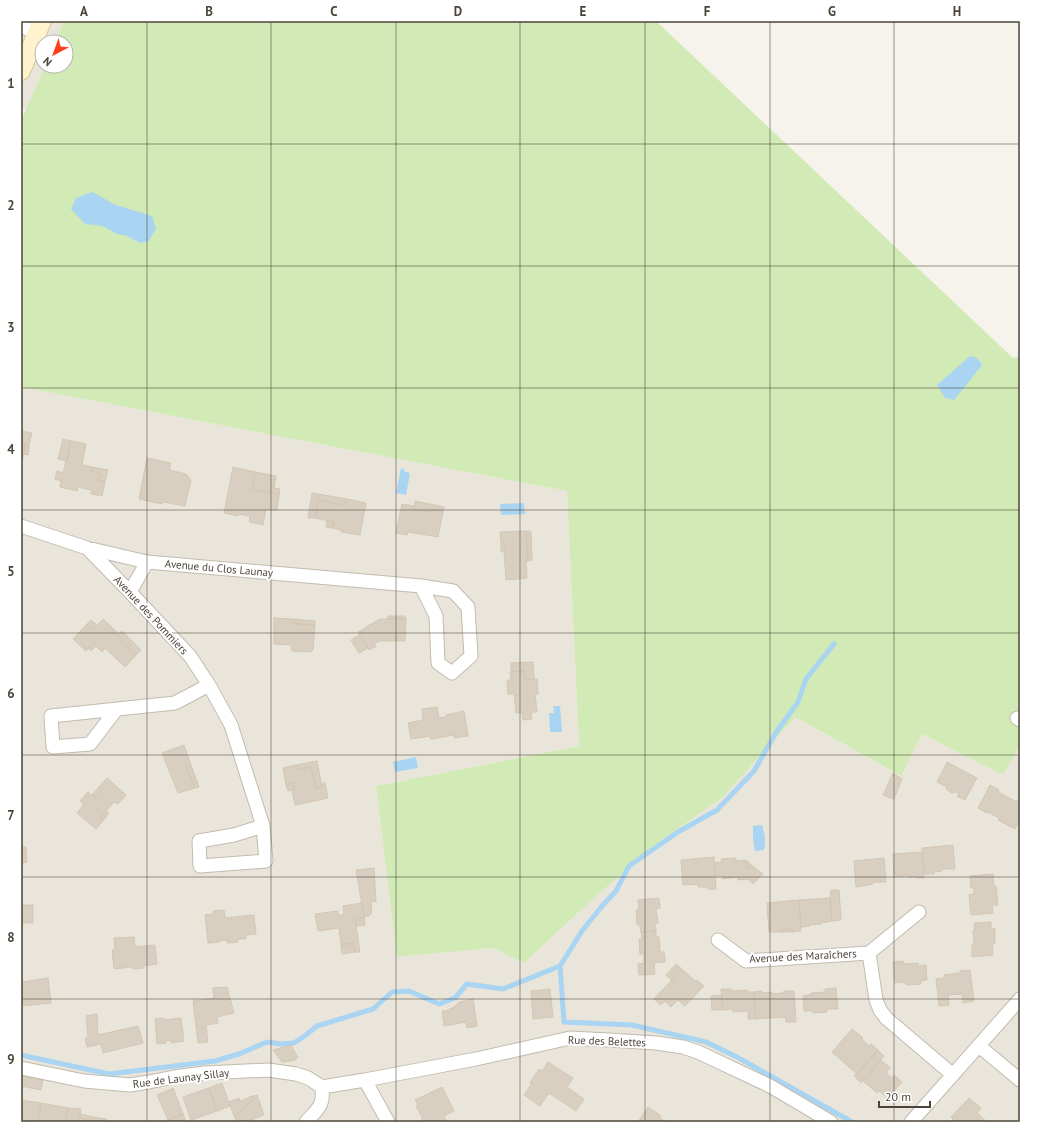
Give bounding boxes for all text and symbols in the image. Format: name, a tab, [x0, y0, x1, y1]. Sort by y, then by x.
text: A	[80, 3, 88, 20]
text: B	[205, 3, 213, 20]
text: C	[330, 3, 338, 20]
text: D	[454, 3, 462, 20]
text: E	[580, 3, 587, 20]
text: F	[704, 3, 711, 20]
text: G	[828, 3, 836, 20]
text: H	[953, 3, 961, 20]
north arrow	[34, 34, 74, 74]
text: N	[40, 54, 55, 69]
text: 1	[7, 75, 15, 92]
text: 2	[7, 197, 15, 214]
text: 3	[7, 319, 15, 336]
text: 4	[7, 441, 15, 458]
street label: Avenue du Clos Launay	[164, 556, 275, 580]
text: 5	[7, 563, 15, 580]
street label: Avenue des Pommiers	[111, 573, 191, 658]
text: 6	[7, 685, 15, 702]
text: 7	[7, 807, 15, 824]
text: 8	[7, 929, 15, 946]
street label: Avenue des Maraîchers	[749, 946, 857, 966]
street label: Rue des Belettes	[568, 1033, 647, 1049]
text: 9	[7, 1051, 15, 1068]
street label: Rue de Launay Sillay	[132, 1065, 231, 1091]
scale bar	[879, 1083, 930, 1109]
text: 20 m	[885, 1089, 911, 1104]

